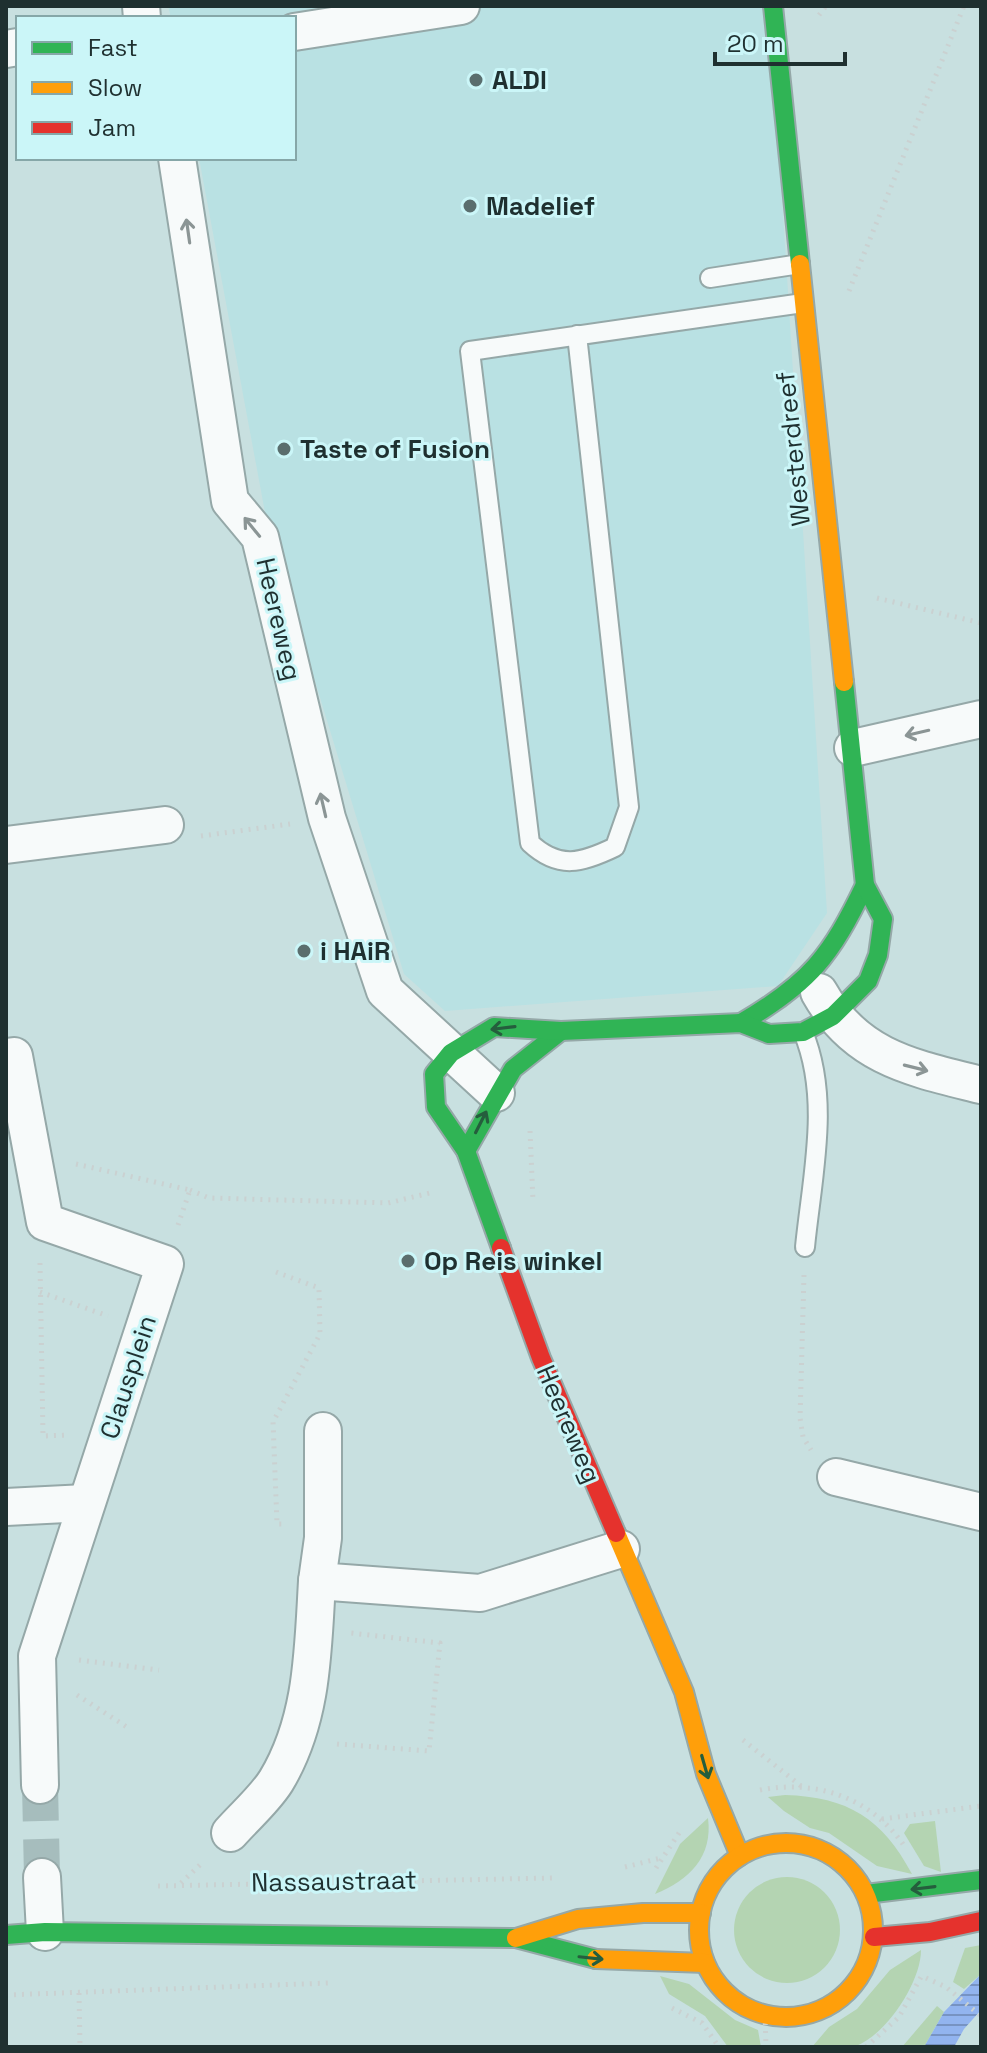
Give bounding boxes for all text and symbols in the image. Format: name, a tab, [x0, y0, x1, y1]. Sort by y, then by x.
legend	[16, 16, 296, 160]
scale bar	[715, 16, 845, 66]
text: 20 m	[727, 28, 784, 59]
text: Fast	[88, 32, 138, 63]
place label: ALDI	[492, 63, 547, 97]
marker: ALDI	[467, 71, 485, 89]
text: Slow	[88, 72, 142, 103]
text: Jam	[88, 112, 136, 143]
place label: Madelief	[486, 189, 595, 223]
marker: Madelief	[461, 197, 479, 215]
one-way arrow	[180, 218, 195, 244]
street label: Westerdreef	[768, 370, 818, 528]
place label: Taste of Fusion	[300, 432, 490, 466]
marker: Taste of Fusion	[275, 440, 293, 458]
one-way arrow	[243, 517, 260, 538]
street label: Heereweg	[248, 554, 310, 684]
one-way arrow	[904, 726, 930, 741]
one-way arrow	[315, 792, 330, 818]
place label: i HAiR	[320, 934, 390, 968]
marker: i HAiR	[295, 942, 313, 960]
one-way arrow	[490, 1020, 516, 1035]
one-way arrow	[902, 1062, 928, 1077]
one-way arrow	[474, 1110, 489, 1134]
place label: Op Reis winkel	[424, 1244, 602, 1278]
marker: Op Reis winkel	[399, 1252, 417, 1270]
street label: Clausplein	[92, 1311, 164, 1443]
street label: Heereweg	[529, 1360, 609, 1488]
one-way arrow	[698, 1754, 713, 1780]
street label: Nassaustraat	[251, 1863, 417, 1899]
one-way arrow	[911, 1880, 937, 1895]
one-way arrow	[577, 1950, 604, 1965]

